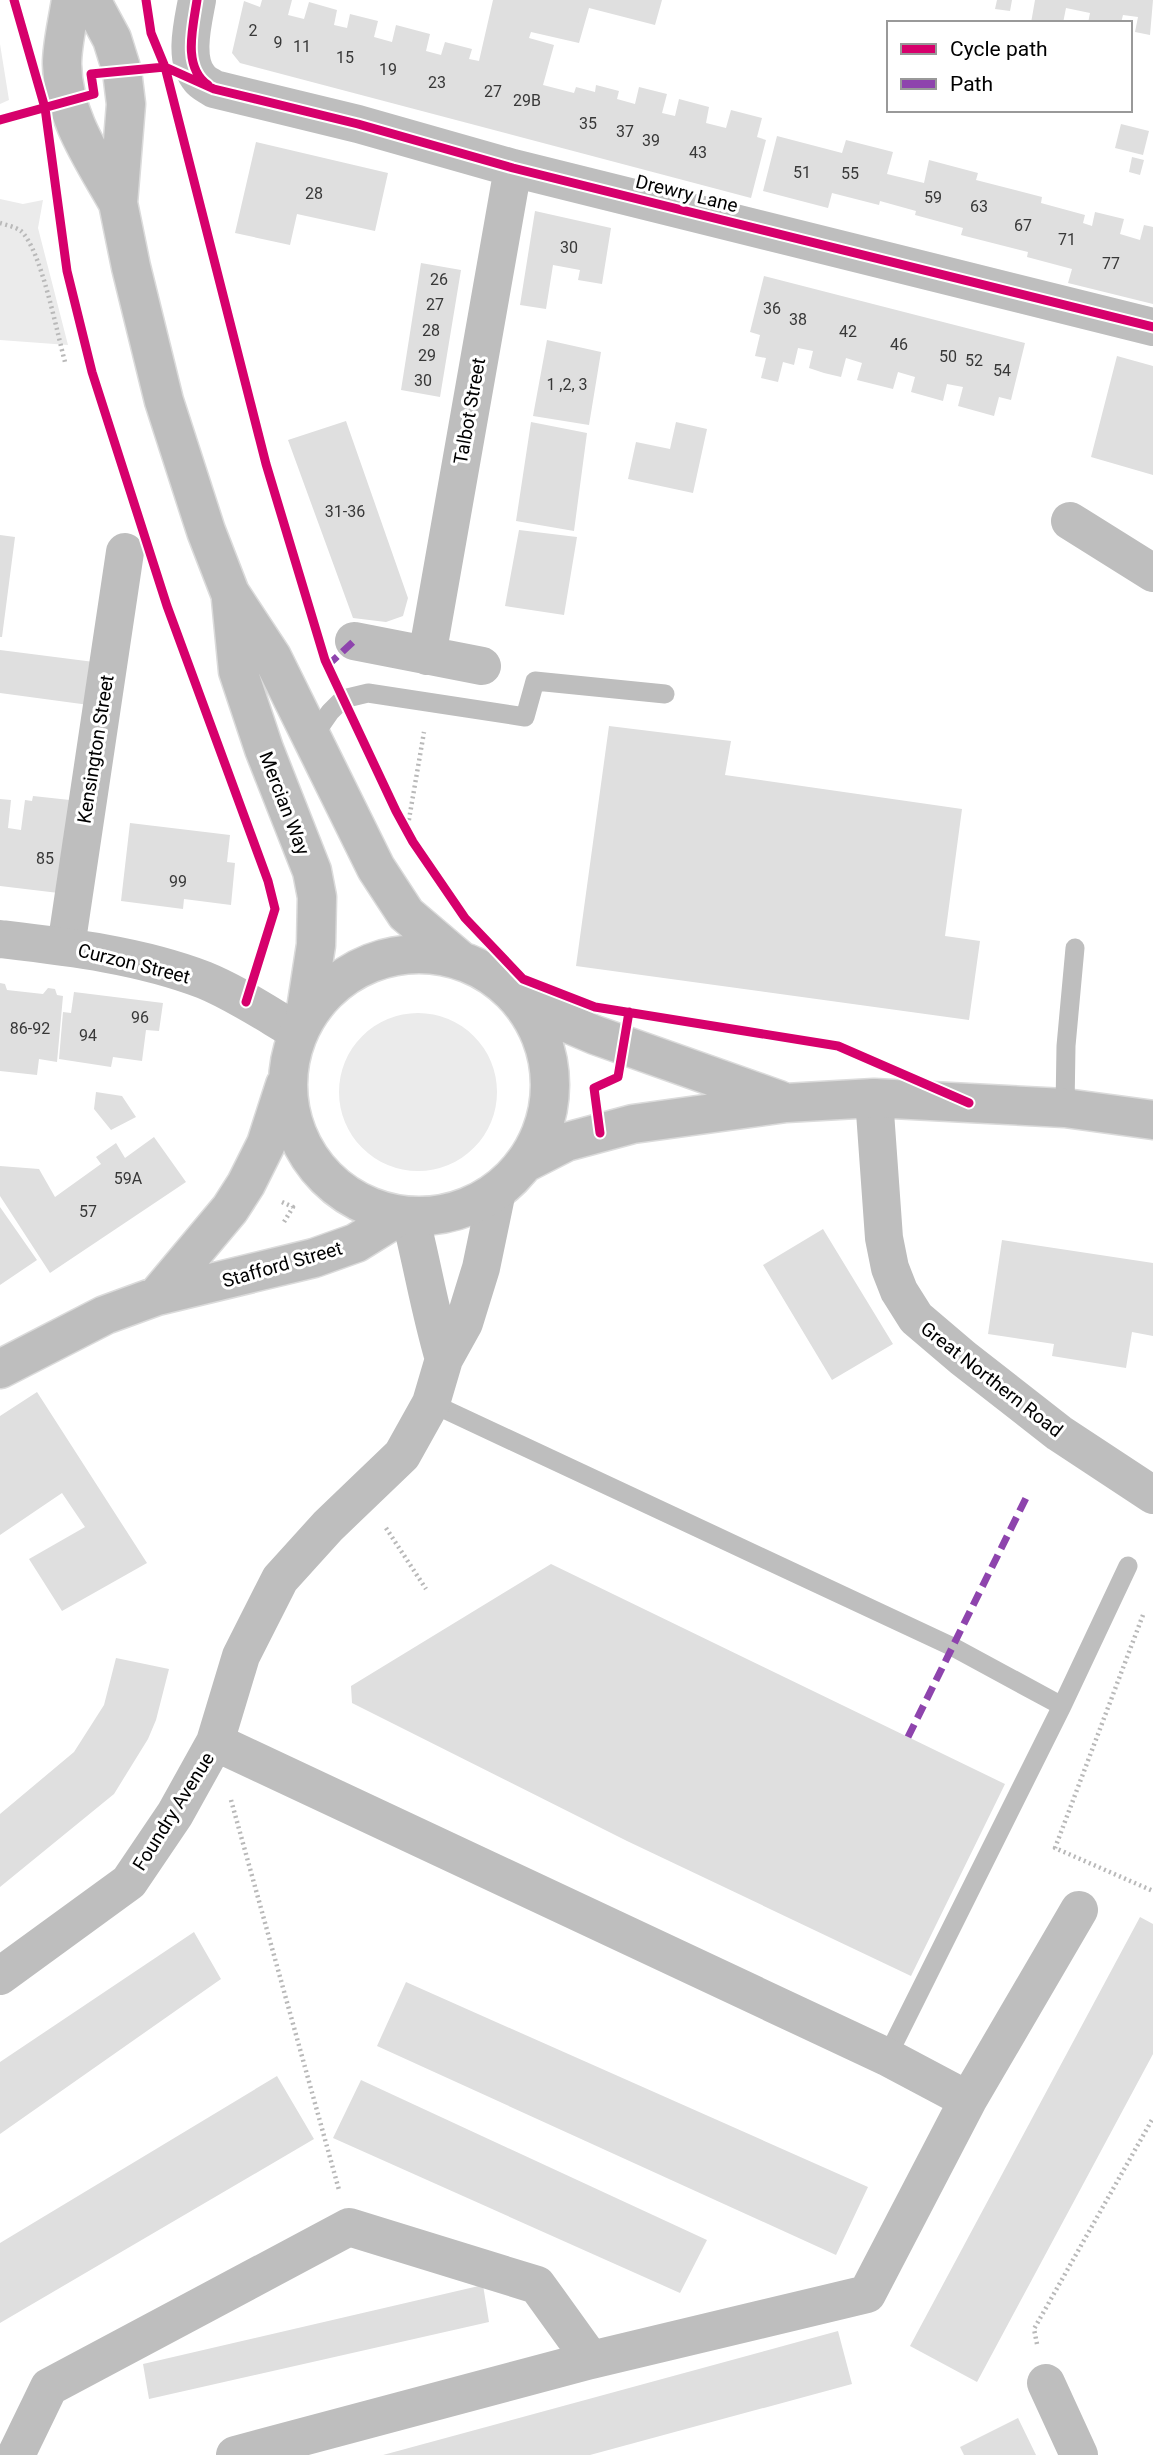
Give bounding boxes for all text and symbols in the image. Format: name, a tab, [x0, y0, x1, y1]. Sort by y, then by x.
house number: 2	[249, 21, 258, 40]
legend	[887, 21, 1132, 112]
house number: 9	[274, 33, 283, 52]
house number: 11	[293, 37, 311, 56]
text: Cycle path	[950, 37, 1048, 61]
house number: 15	[336, 48, 354, 67]
house number: 19	[379, 60, 397, 79]
text: Path	[950, 72, 993, 96]
house number: 23	[428, 73, 446, 92]
house number: 27	[484, 82, 502, 101]
house number: 29B	[513, 91, 541, 110]
house number: 35	[579, 114, 597, 133]
house number: 37	[616, 122, 634, 141]
house number: 39	[642, 131, 660, 150]
house number: 43	[689, 143, 707, 162]
house number: 51	[793, 163, 811, 182]
house number: 55	[841, 164, 859, 183]
street label: Drewry Lane	[633, 170, 740, 217]
house number: 28	[305, 184, 323, 203]
house number: 59	[924, 188, 942, 207]
house number: 63	[970, 197, 988, 216]
house number: 67	[1014, 216, 1032, 235]
house number: 71	[1058, 230, 1076, 249]
house number: 30	[560, 238, 578, 257]
house number: 77	[1102, 254, 1120, 273]
house number: 26	[430, 270, 448, 289]
house number: 27	[426, 295, 444, 314]
house number: 36	[763, 299, 781, 318]
house number: 38	[789, 310, 807, 329]
house number: 28	[422, 321, 440, 340]
house number: 42	[839, 322, 857, 341]
house number: 46	[890, 335, 908, 354]
house number: 29	[418, 346, 436, 365]
house number: 50	[939, 347, 957, 366]
house number: 52	[965, 351, 983, 370]
street label: Talbot Street	[449, 356, 490, 466]
house number: 54	[993, 361, 1011, 380]
house number: 30	[414, 371, 432, 390]
house number: 1 ,2, 3	[546, 375, 588, 394]
house number: 31-36	[325, 502, 365, 521]
street label: Kensington Street	[72, 673, 119, 825]
street label: Mercian Way	[254, 748, 315, 858]
house number: 85	[36, 849, 54, 868]
house number: 99	[169, 872, 187, 891]
street label: Curzon Street	[75, 938, 192, 989]
house number: 96	[131, 1008, 149, 1027]
house number: 86-92	[10, 1019, 50, 1038]
house number: 94	[79, 1026, 97, 1045]
house number: 59A	[114, 1169, 143, 1188]
house number: 57	[79, 1202, 97, 1221]
street label: Stafford Street	[220, 1236, 345, 1293]
street label: Great Northern Road	[916, 1317, 1067, 1442]
street label: Foundry Avenue	[128, 1748, 219, 1875]

